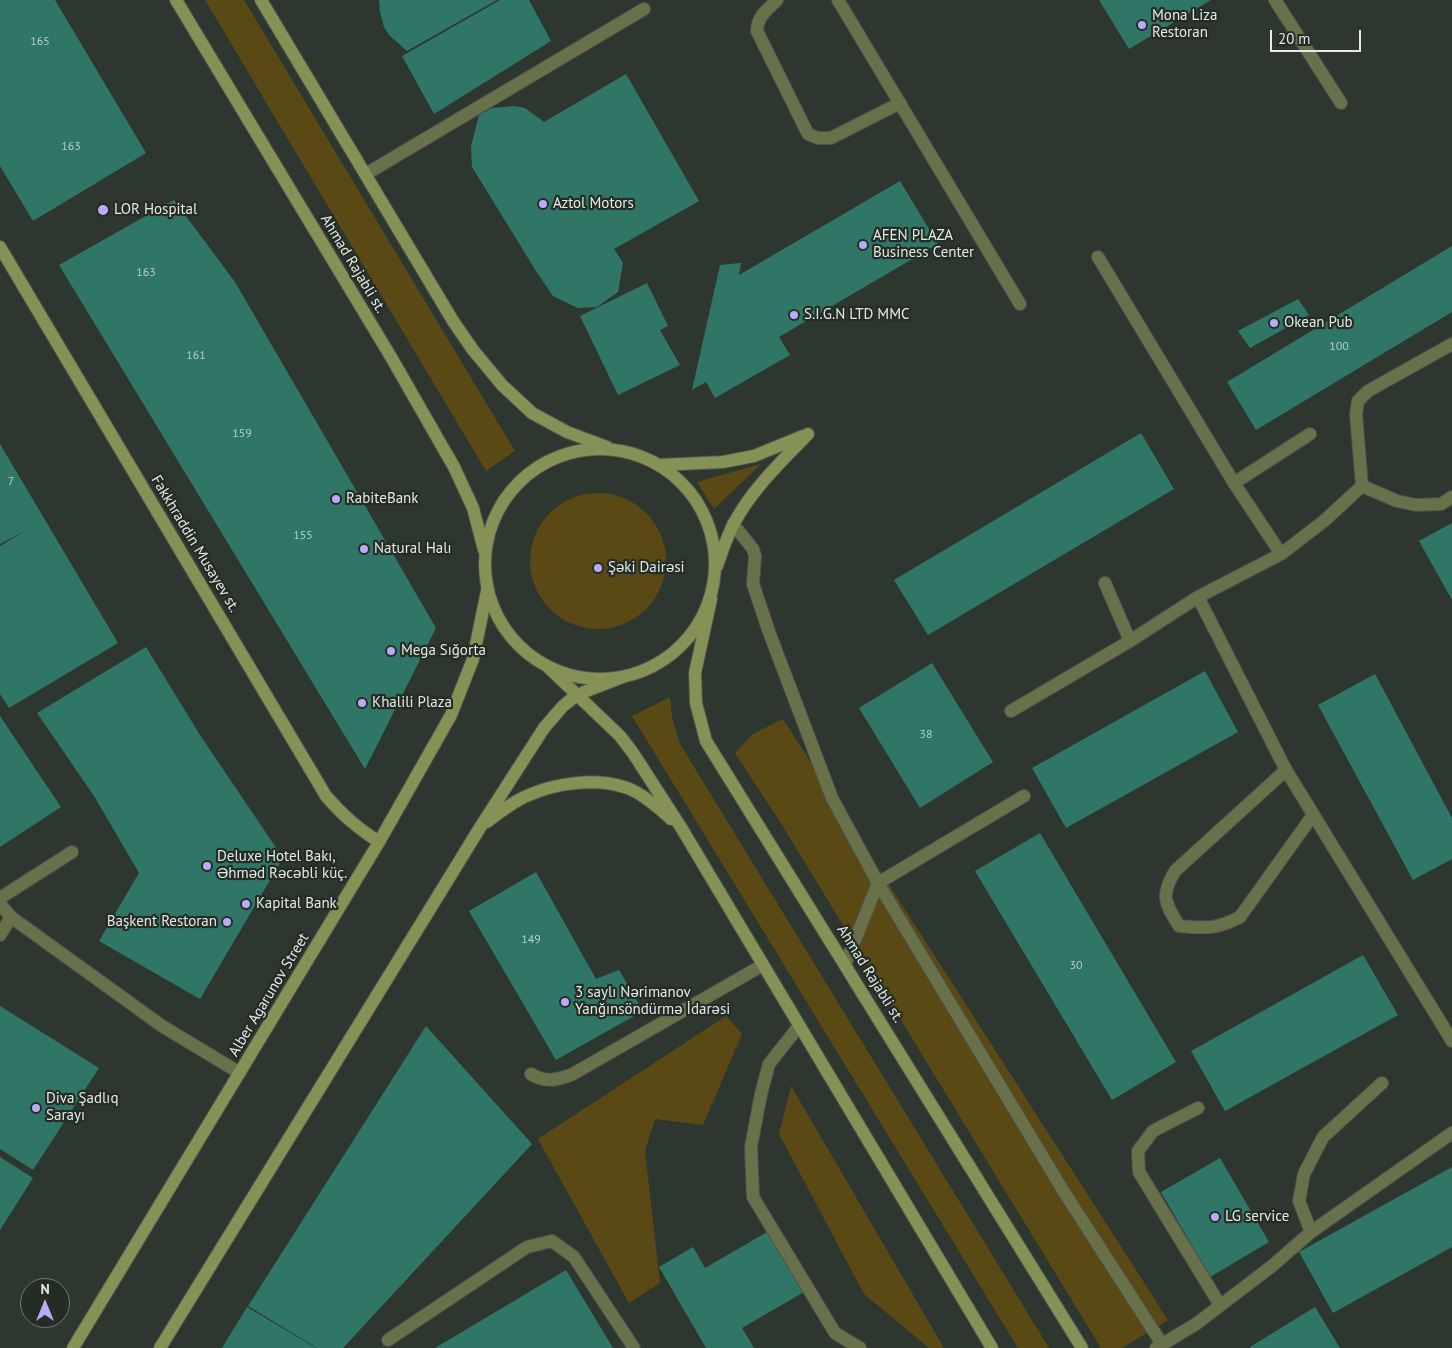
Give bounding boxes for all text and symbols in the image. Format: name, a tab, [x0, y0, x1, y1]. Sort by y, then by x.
place label: Mona Liza Restoran	[1152, 7, 1217, 42]
marker: Mona Liza Restoran	[1136, 19, 1148, 31]
scale bar	[1272, 20, 1363, 52]
text: 20 m	[1278, 29, 1311, 48]
house number: 165	[30, 35, 50, 49]
house number: 163	[61, 140, 81, 154]
place label: Aztol Motors	[553, 195, 634, 213]
marker: Aztol Motors	[537, 198, 549, 210]
place label: LOR Hospital	[114, 201, 197, 219]
marker: LOR Hospital	[96, 203, 110, 217]
street label: Ahmad Rajabli st.	[317, 211, 389, 317]
place label: AFEN PLAZA Business Center	[873, 227, 974, 262]
marker: AFEN PLAZA Business Center	[857, 239, 869, 251]
house number: 163	[136, 266, 156, 280]
place label: S.I.G.N LTD MMC	[804, 306, 910, 324]
marker: S.I.G.N LTD MMC	[788, 309, 800, 321]
place label: Okean Pub	[1284, 314, 1353, 332]
marker: Okean Pub	[1268, 317, 1280, 329]
house number: 100	[1329, 340, 1349, 354]
house number: 161	[186, 349, 206, 363]
house number: 159	[232, 427, 252, 441]
street label: Fakkhraddin Musayev st.	[147, 472, 243, 616]
house number: 7	[8, 475, 14, 489]
place label: RabiteBank	[346, 490, 418, 508]
marker: RabiteBank	[330, 493, 342, 505]
house number: 155	[293, 529, 313, 543]
place label: Natural Halı	[374, 540, 452, 558]
marker: Natural Halı	[358, 543, 370, 555]
place label: Şəki Dairəsi	[608, 559, 685, 577]
marker: Şəki Dairəsi	[592, 562, 604, 574]
place label: Mega Sığorta	[401, 642, 486, 660]
marker: Mega Sığorta	[385, 645, 397, 657]
place label: Khalili Plaza	[372, 694, 452, 712]
marker: Khalili Plaza	[356, 697, 368, 709]
house number: 38	[919, 728, 933, 742]
place label: Deluxe Hotel Bakı, Əhməd Rəcəbli küç.	[217, 848, 347, 883]
marker: Deluxe Hotel Bakı, Əhməd Rəcəbli küç.	[201, 860, 213, 872]
place label: Kapital Bank	[256, 895, 337, 913]
marker: Kapital Bank	[240, 898, 252, 910]
place label: Başkent Restoran	[107, 913, 217, 931]
marker: Başkent Restoran	[221, 916, 233, 928]
street label: Ahmad Rajabli st.	[833, 922, 907, 1026]
street label: Alber Agarunov Street	[225, 930, 313, 1060]
house number: 149	[521, 933, 541, 947]
house number: 30	[1069, 959, 1083, 973]
place label: 3 saylı Nərimanov Yanğınsöndürmə İdarəsi	[575, 984, 730, 1019]
marker: 3 saylı Nərimanov Yanğınsöndürmə İdarəsi	[559, 996, 571, 1008]
place label: Diva Şadlıq Sarayı	[46, 1090, 118, 1125]
marker: Diva Şadlıq Sarayı	[30, 1102, 42, 1114]
place label: LG service	[1225, 1208, 1289, 1226]
marker: LG service	[1209, 1211, 1221, 1223]
north arrow	[20, 1278, 70, 1328]
text: N	[40, 1280, 50, 1298]

